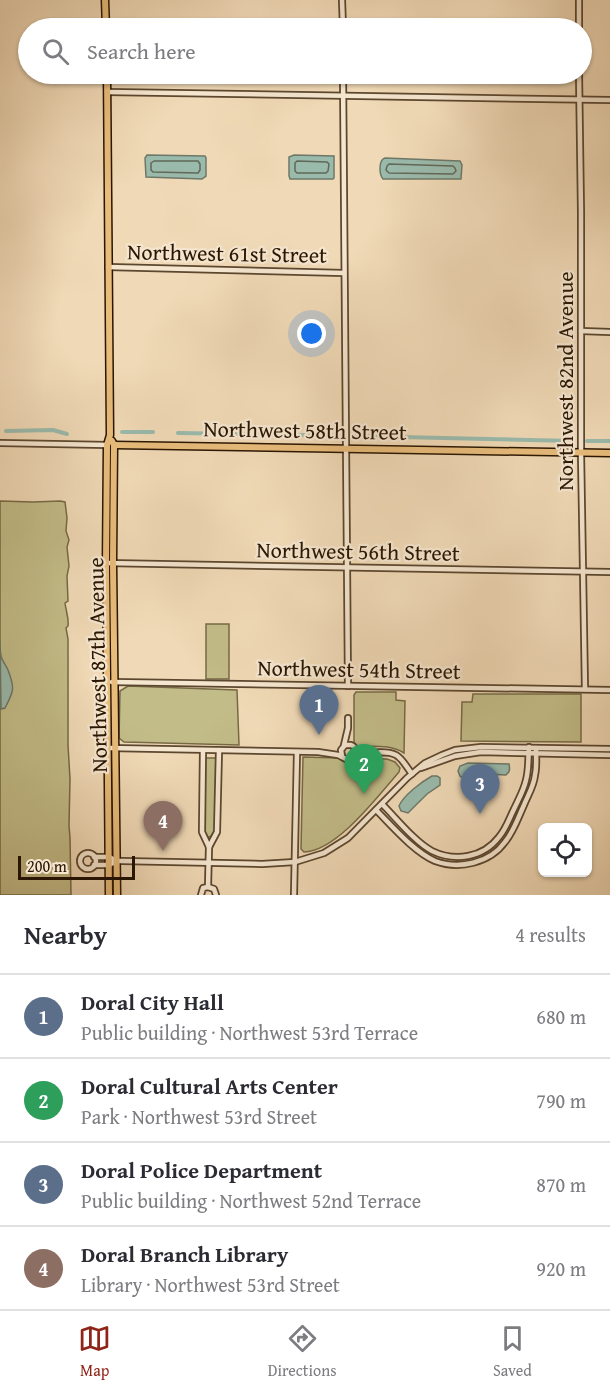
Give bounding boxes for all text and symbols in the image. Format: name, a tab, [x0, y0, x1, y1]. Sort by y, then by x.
search box	[18, 18, 592, 84]
icon: search	[39, 35, 72, 68]
text: Search here	[87, 35, 196, 67]
street label: Northwest 61st Street	[127, 235, 327, 271]
street label: Northwest 82nd Avenue	[549, 271, 581, 491]
your location	[297, 319, 326, 348]
street label: Northwest 58th Street	[203, 412, 407, 448]
street label: Northwest 56th Street	[256, 533, 460, 569]
street label: Northwest 87th Avenue	[79, 557, 115, 773]
street label: Northwest 54th Street	[257, 651, 461, 687]
pin: 1	[300, 686, 338, 735]
pin: 2	[344, 744, 384, 794]
pin: 3	[460, 764, 500, 814]
pin: 4	[144, 802, 182, 851]
map controls	[538, 823, 592, 877]
button: locate	[538, 823, 592, 877]
scale bar	[18, 853, 135, 880]
text: 200 m	[27, 854, 67, 878]
text: Nearby	[24, 915, 107, 954]
text: 4 results	[515, 920, 586, 949]
text: Doral City Hall	[81, 986, 224, 1018]
text: 1	[38, 1002, 49, 1031]
text: 680 m	[536, 1002, 586, 1031]
text: Public building · Northwest 53rd Terrace	[81, 1018, 418, 1047]
text: Doral Cultural Arts Center	[81, 1070, 338, 1102]
text: 2	[38, 1086, 49, 1115]
text: 790 m	[536, 1086, 586, 1115]
text: Park · Northwest 53rd Street	[81, 1102, 317, 1131]
text: Doral Police Department	[81, 1154, 322, 1186]
text: 3	[38, 1170, 49, 1199]
text: 870 m	[536, 1170, 586, 1199]
text: Public building · Northwest 52nd Terrace	[81, 1186, 421, 1215]
text: Doral Branch Library	[81, 1238, 288, 1270]
text: 4	[38, 1254, 49, 1283]
text: 920 m	[536, 1254, 586, 1283]
text: Library · Northwest 53rd Street	[81, 1270, 340, 1299]
tab: Map	[78, 1322, 111, 1382]
tab: Directions	[268, 1322, 337, 1382]
tab: Saved	[493, 1322, 532, 1382]

